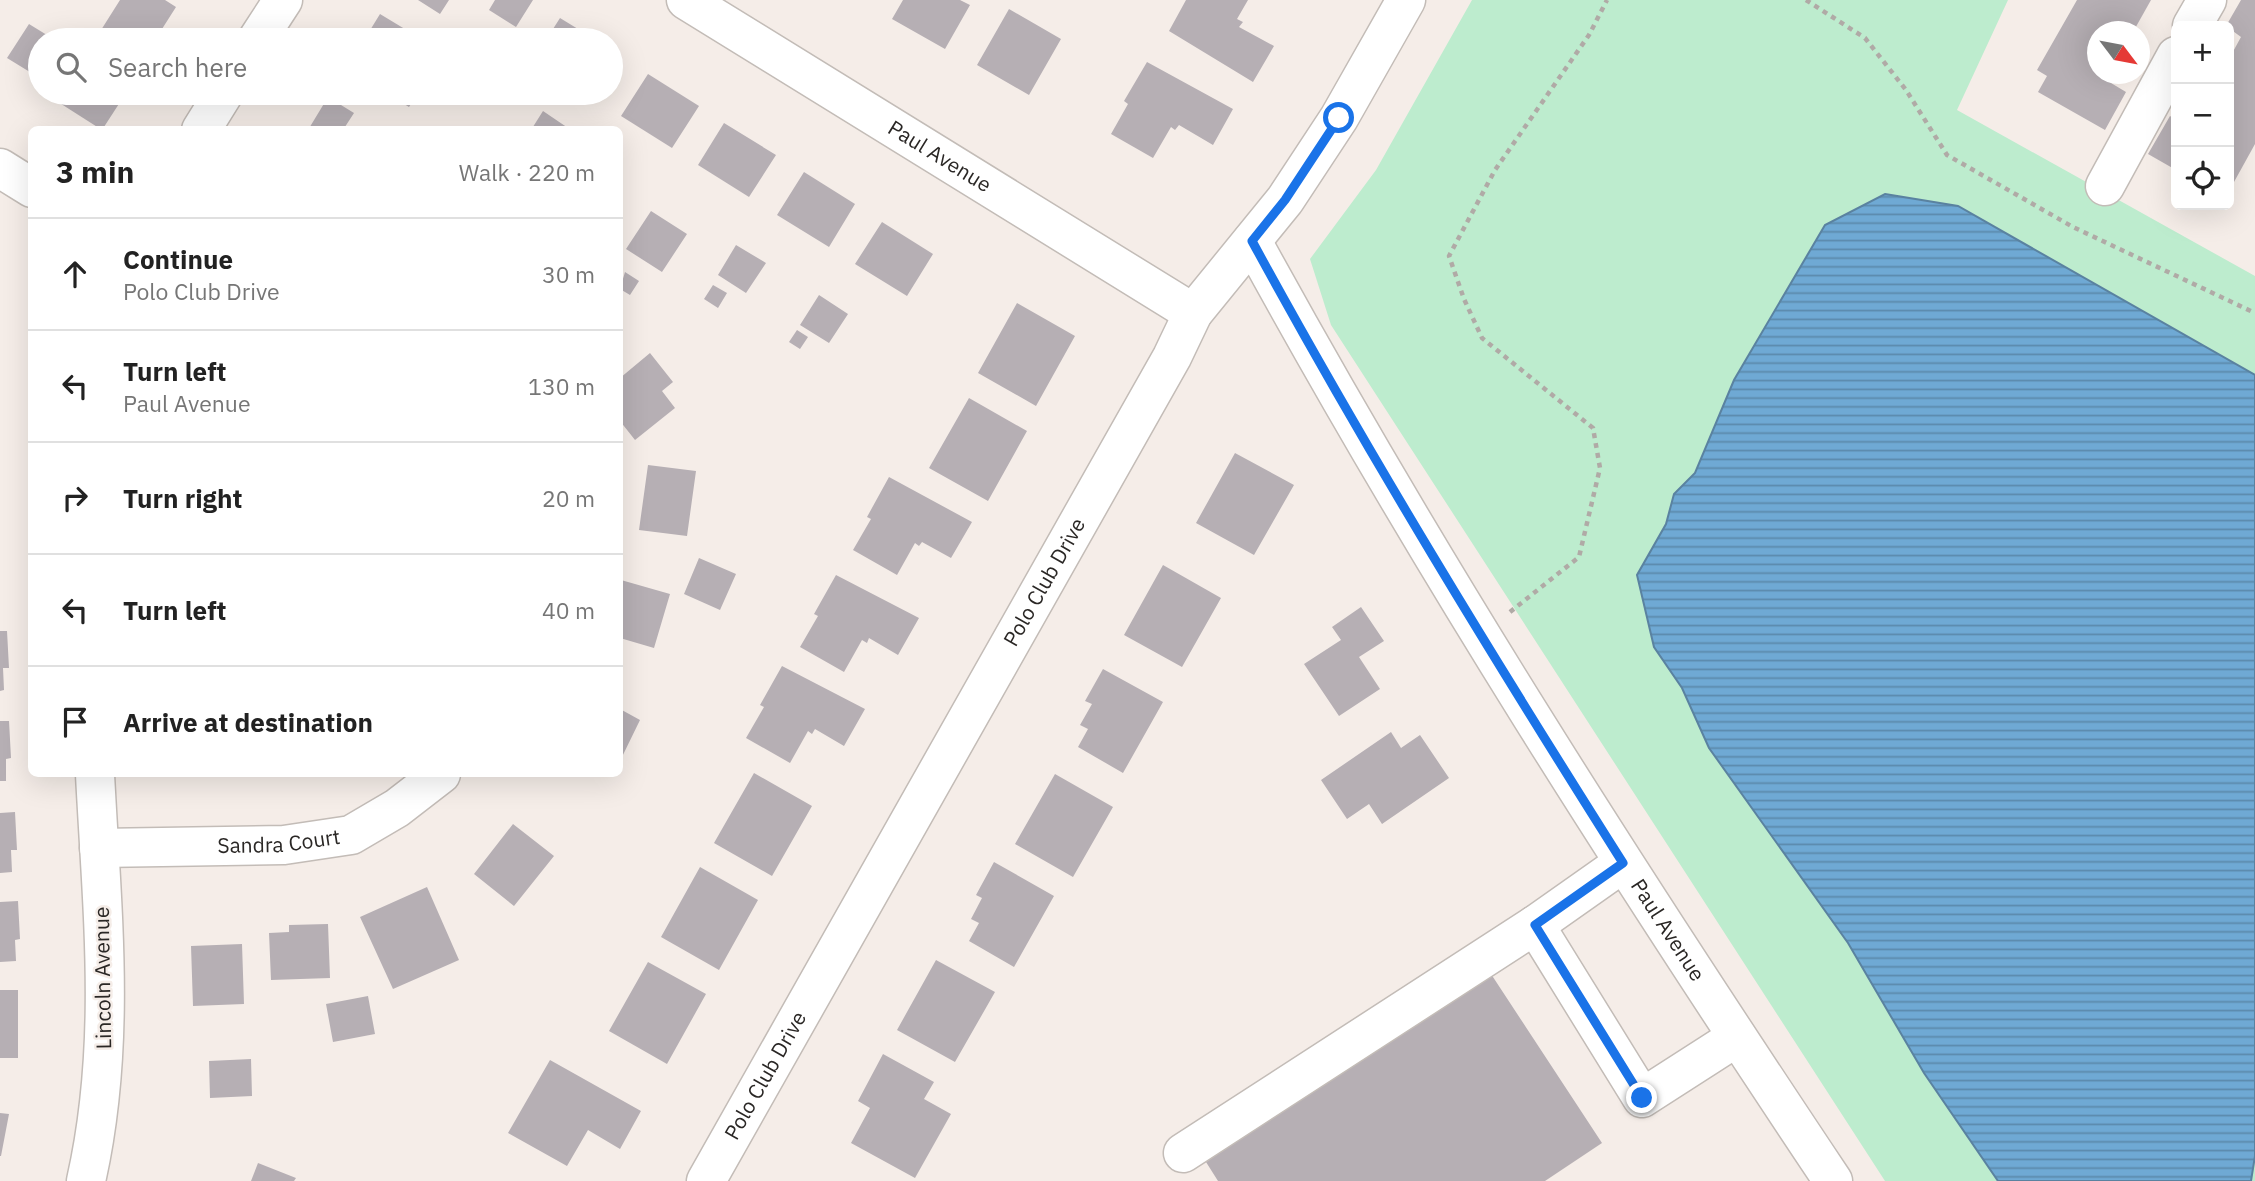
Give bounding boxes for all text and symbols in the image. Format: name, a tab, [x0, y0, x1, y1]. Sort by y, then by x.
north arrow	[2087, 21, 2150, 84]
map controls	[2171, 21, 2234, 210]
button: +	[2171, 21, 2234, 84]
search box	[28, 28, 623, 105]
icon: search	[52, 48, 90, 86]
text: Search here	[108, 50, 247, 84]
button: −	[2171, 84, 2234, 147]
route start	[1323, 102, 1354, 133]
street label: Paul Avenue	[883, 113, 997, 198]
button: locate	[2171, 147, 2234, 210]
text: 3 min	[56, 152, 134, 191]
text: Walk · 220 m	[459, 157, 595, 187]
text: Continue	[123, 242, 233, 276]
icon: ahead	[56, 255, 94, 293]
text: 30 m	[542, 259, 595, 289]
text: Polo Club Drive	[123, 276, 280, 306]
text: Turn left	[123, 354, 226, 388]
icon: left	[56, 367, 94, 405]
text: 130 m	[528, 371, 595, 401]
text: Paul Avenue	[123, 388, 251, 418]
icon: right	[56, 479, 94, 517]
text: Turn right	[123, 481, 242, 515]
text: 20 m	[542, 483, 595, 513]
street label: Polo Club Drive	[996, 512, 1091, 651]
icon: left	[56, 591, 94, 629]
text: Turn left	[123, 593, 226, 627]
text: 40 m	[542, 595, 595, 625]
icon: arrive	[56, 703, 94, 741]
text: Arrive at destination	[123, 705, 373, 739]
street label: Sandra Court	[217, 822, 342, 859]
street label: Paul Avenue	[1625, 873, 1712, 986]
street label: Lincoln Avenue	[87, 906, 117, 1050]
street label: Polo Club Drive	[717, 1006, 812, 1144]
route end	[1626, 1082, 1657, 1113]

